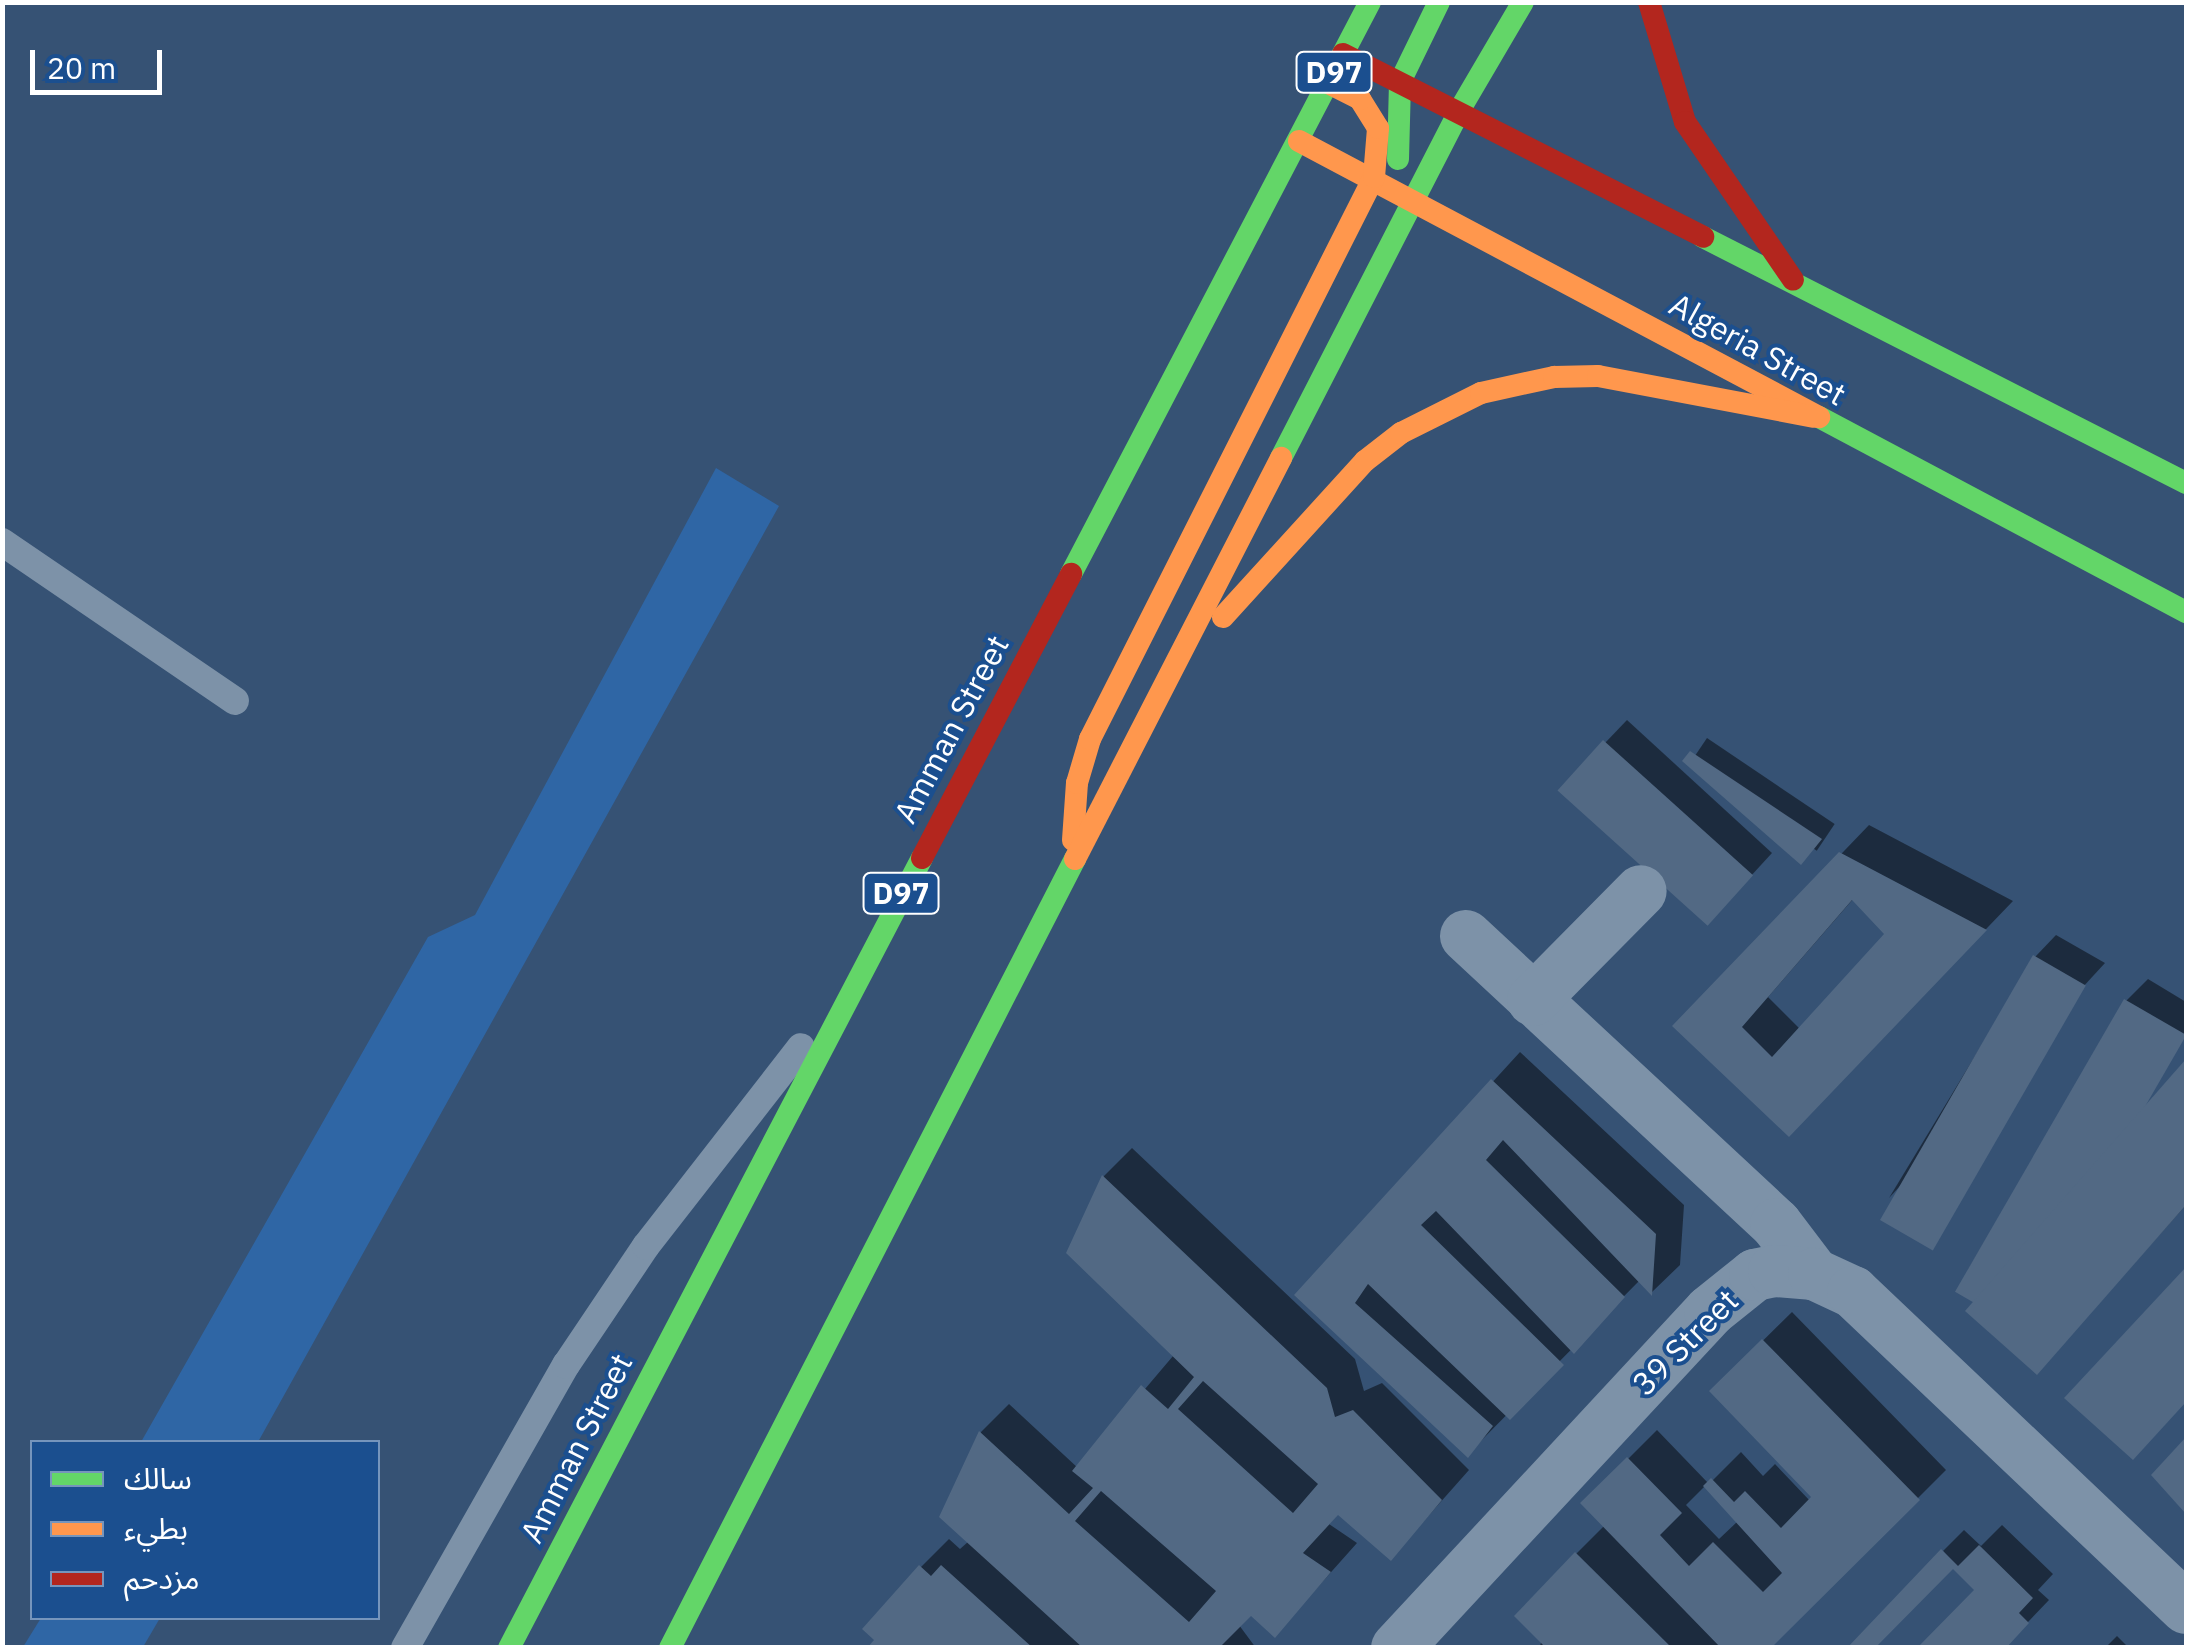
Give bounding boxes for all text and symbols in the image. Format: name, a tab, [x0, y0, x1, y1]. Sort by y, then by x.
scale bar	[35, 30, 168, 92]
road number: D97	[1294, 47, 1374, 97]
text: 20 m	[47, 48, 116, 87]
street label: Algeria Street	[1663, 285, 1853, 413]
street label: Amman Street	[885, 629, 1017, 829]
road number: D97	[861, 868, 941, 918]
street label: 39 Street	[1624, 1281, 1746, 1403]
street label: Amman Street	[512, 1347, 640, 1549]
legend	[30, 1440, 380, 1620]
text: سالك	[124, 1458, 192, 1497]
text: بطيء	[124, 1508, 188, 1547]
text: مزدحم	[124, 1558, 200, 1597]

